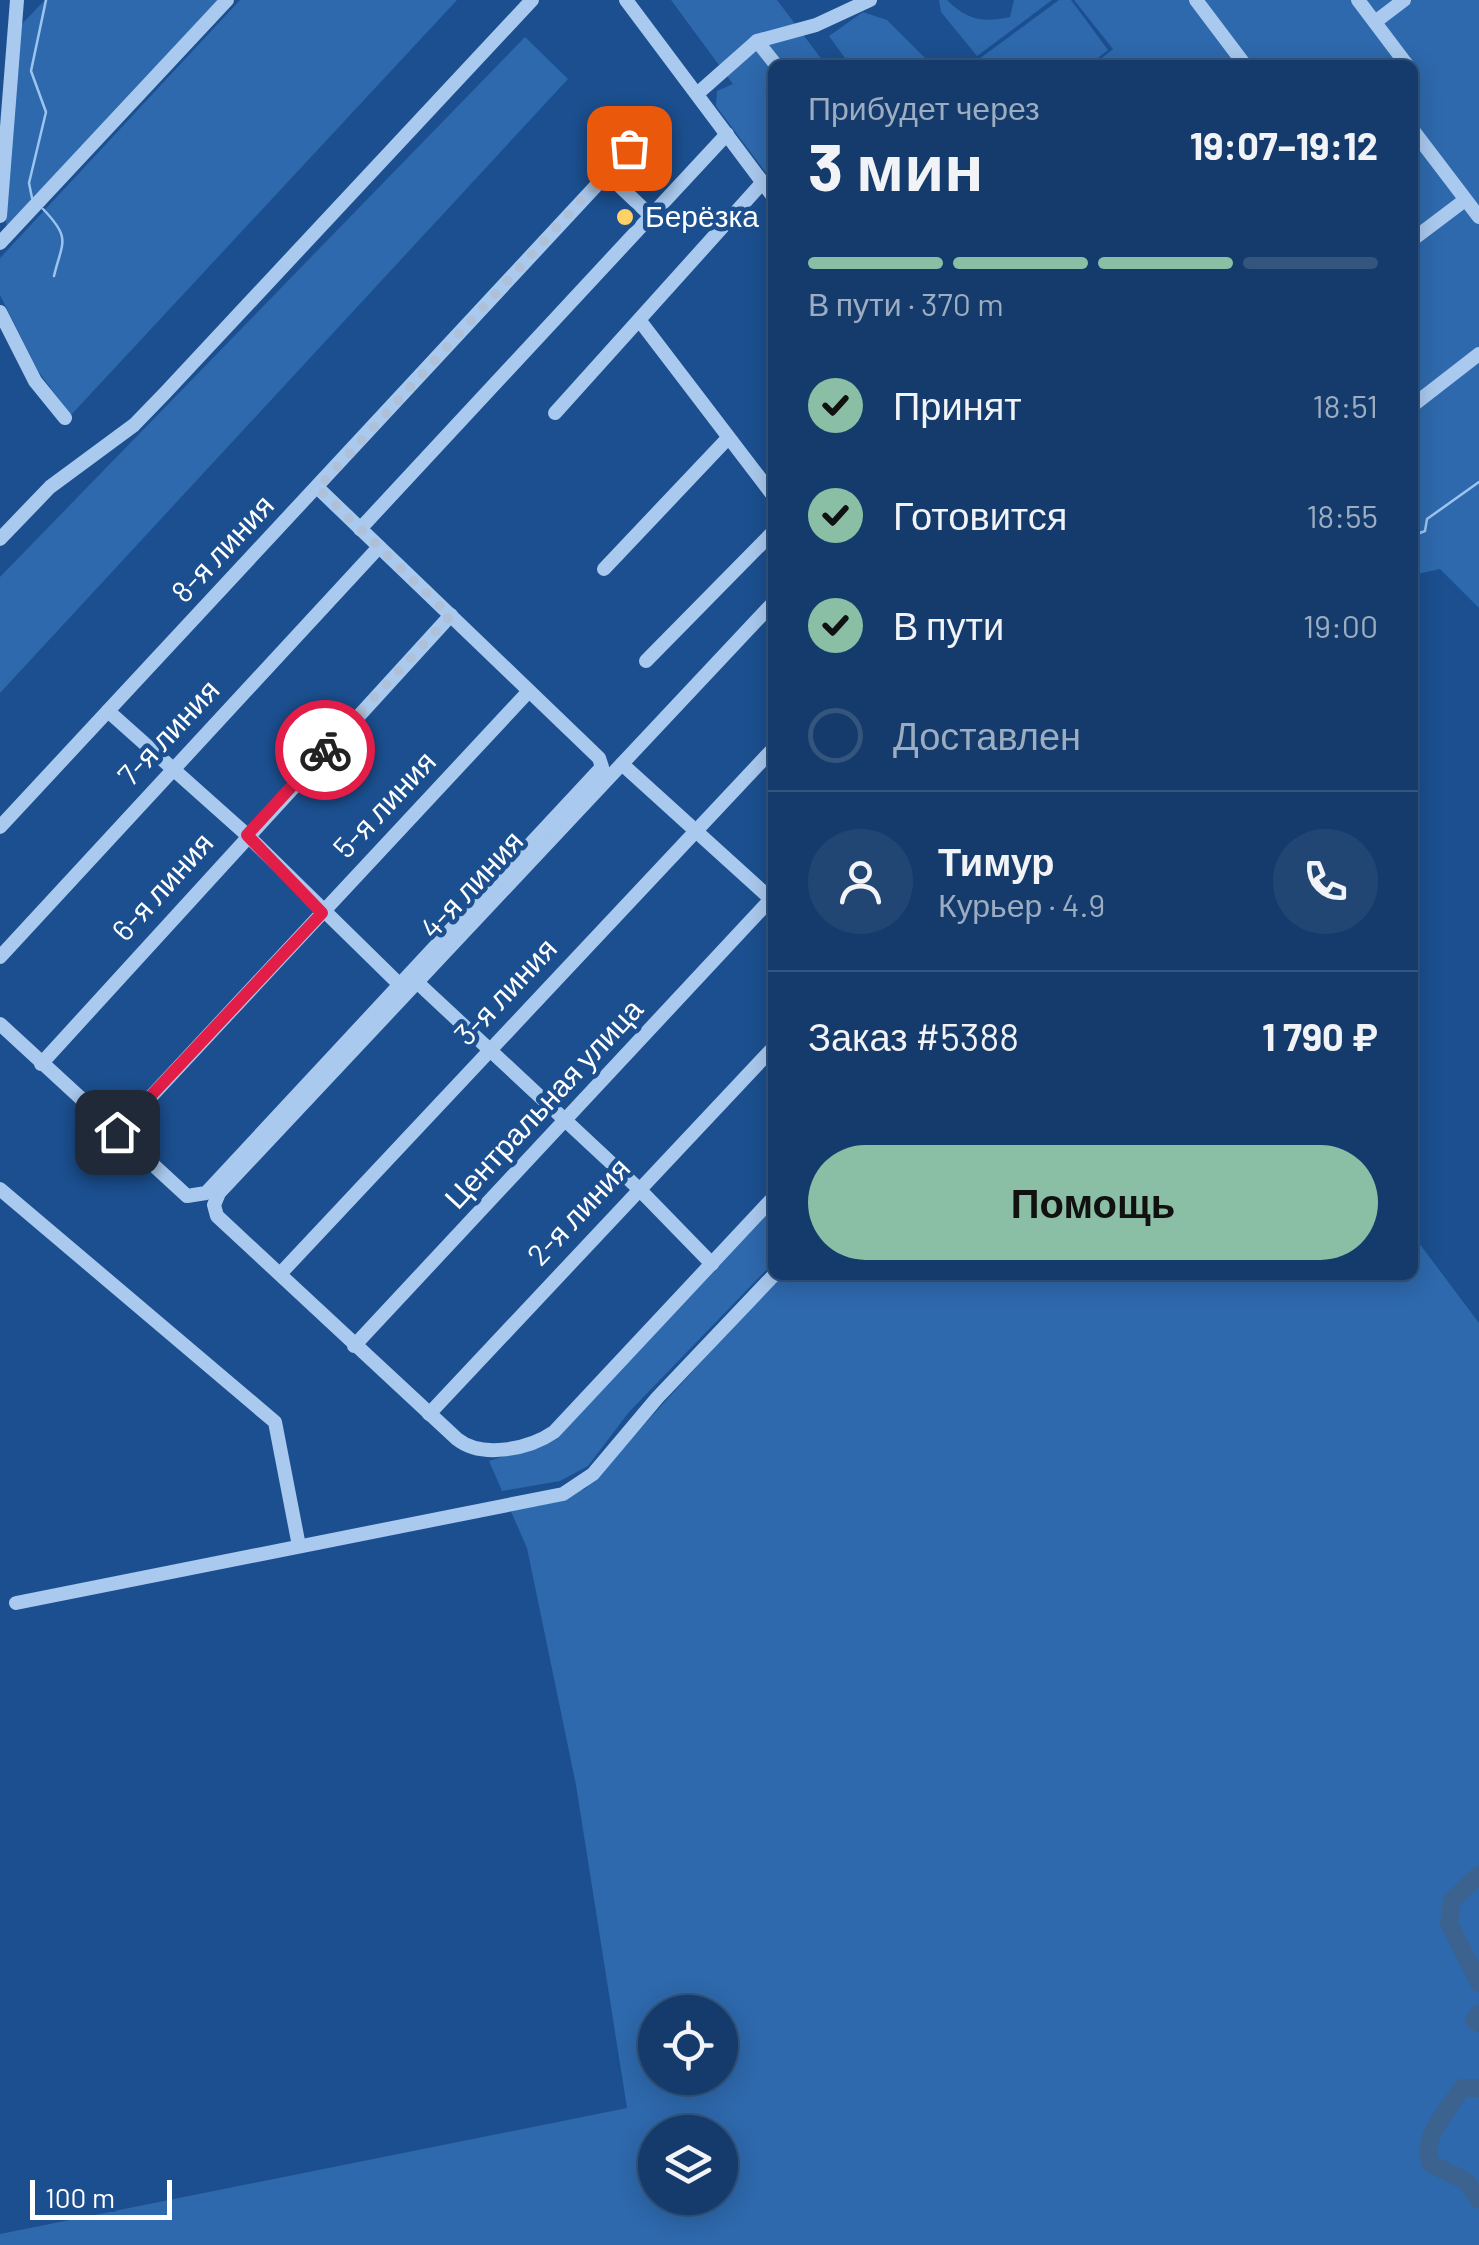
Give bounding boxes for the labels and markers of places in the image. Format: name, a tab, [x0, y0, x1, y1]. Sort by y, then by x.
pin	[587, 106, 672, 191]
place label: Берёзка	[645, 197, 759, 233]
marker: Берёзка	[614, 206, 636, 228]
pin	[75, 1090, 160, 1175]

